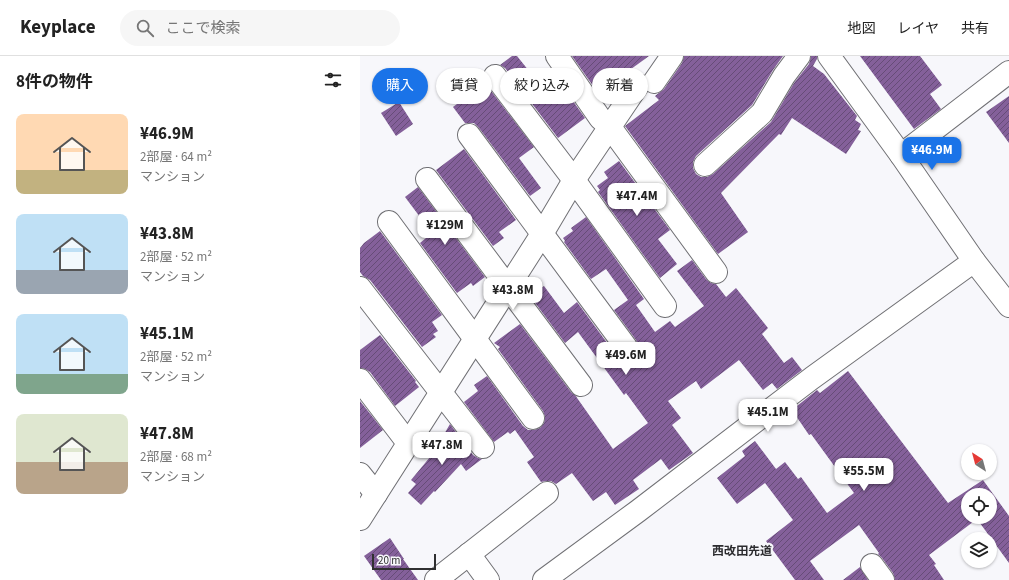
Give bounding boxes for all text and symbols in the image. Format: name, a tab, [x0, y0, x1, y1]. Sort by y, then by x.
search box	[120, 10, 400, 46]
text: Keyplace	[20, 14, 96, 41]
icon: search	[134, 17, 156, 39]
text: ここで検索	[166, 18, 241, 39]
text: 地図	[847, 19, 875, 39]
text: レイヤ	[897, 19, 939, 39]
text: 共有	[961, 19, 989, 39]
chip: 購入	[372, 68, 428, 104]
chip: 賃貸	[436, 68, 492, 104]
chip: 絞り込み	[500, 68, 584, 104]
chip: 新着	[592, 68, 648, 104]
icon: filters	[322, 69, 344, 91]
text: 8件の物件	[16, 70, 93, 94]
text: ¥46.9M	[140, 122, 194, 146]
icon: home	[48, 130, 96, 178]
pin: ¥46.9M	[899, 137, 965, 171]
text: ¥46.9M	[911, 141, 953, 159]
text: 2部屋 · 64 m²	[140, 148, 212, 166]
text: マンション	[140, 168, 205, 186]
pin: ¥47.4M	[604, 183, 670, 217]
text: ¥47.4M	[616, 187, 658, 205]
pin: ¥129M	[417, 212, 473, 246]
text: ¥129M	[426, 216, 464, 234]
text: ¥43.8M	[140, 222, 194, 246]
icon: home	[48, 230, 96, 278]
text: 2部屋 · 52 m²	[140, 248, 212, 266]
text: マンション	[140, 268, 205, 286]
pin: ¥43.8M	[480, 277, 546, 311]
text: ¥43.8M	[492, 281, 534, 299]
text: ¥45.1M	[140, 322, 194, 346]
icon: home	[48, 330, 96, 378]
pin: ¥49.6M	[593, 342, 659, 376]
text: ¥49.6M	[605, 346, 647, 364]
text: 2部屋 · 52 m²	[140, 348, 212, 366]
text: マンション	[140, 368, 205, 386]
pin: ¥45.1M	[735, 399, 801, 433]
text: ¥45.1M	[747, 403, 789, 421]
text: ¥47.8M	[140, 422, 194, 446]
icon: home	[48, 430, 96, 478]
pin: ¥47.8M	[409, 432, 475, 466]
text: ¥47.8M	[421, 436, 463, 454]
north arrow	[961, 444, 997, 480]
map controls	[961, 444, 997, 568]
text: 2部屋 · 68 m²	[140, 448, 212, 466]
pin: ¥55.5M	[831, 458, 897, 492]
text: ¥55.5M	[843, 462, 885, 480]
text: マンション	[140, 468, 205, 486]
button: locate	[961, 488, 997, 524]
button: layers	[961, 532, 997, 568]
district label: 西改田先道	[712, 543, 772, 560]
scale bar	[372, 552, 436, 571]
text: 20 m	[378, 553, 400, 568]

